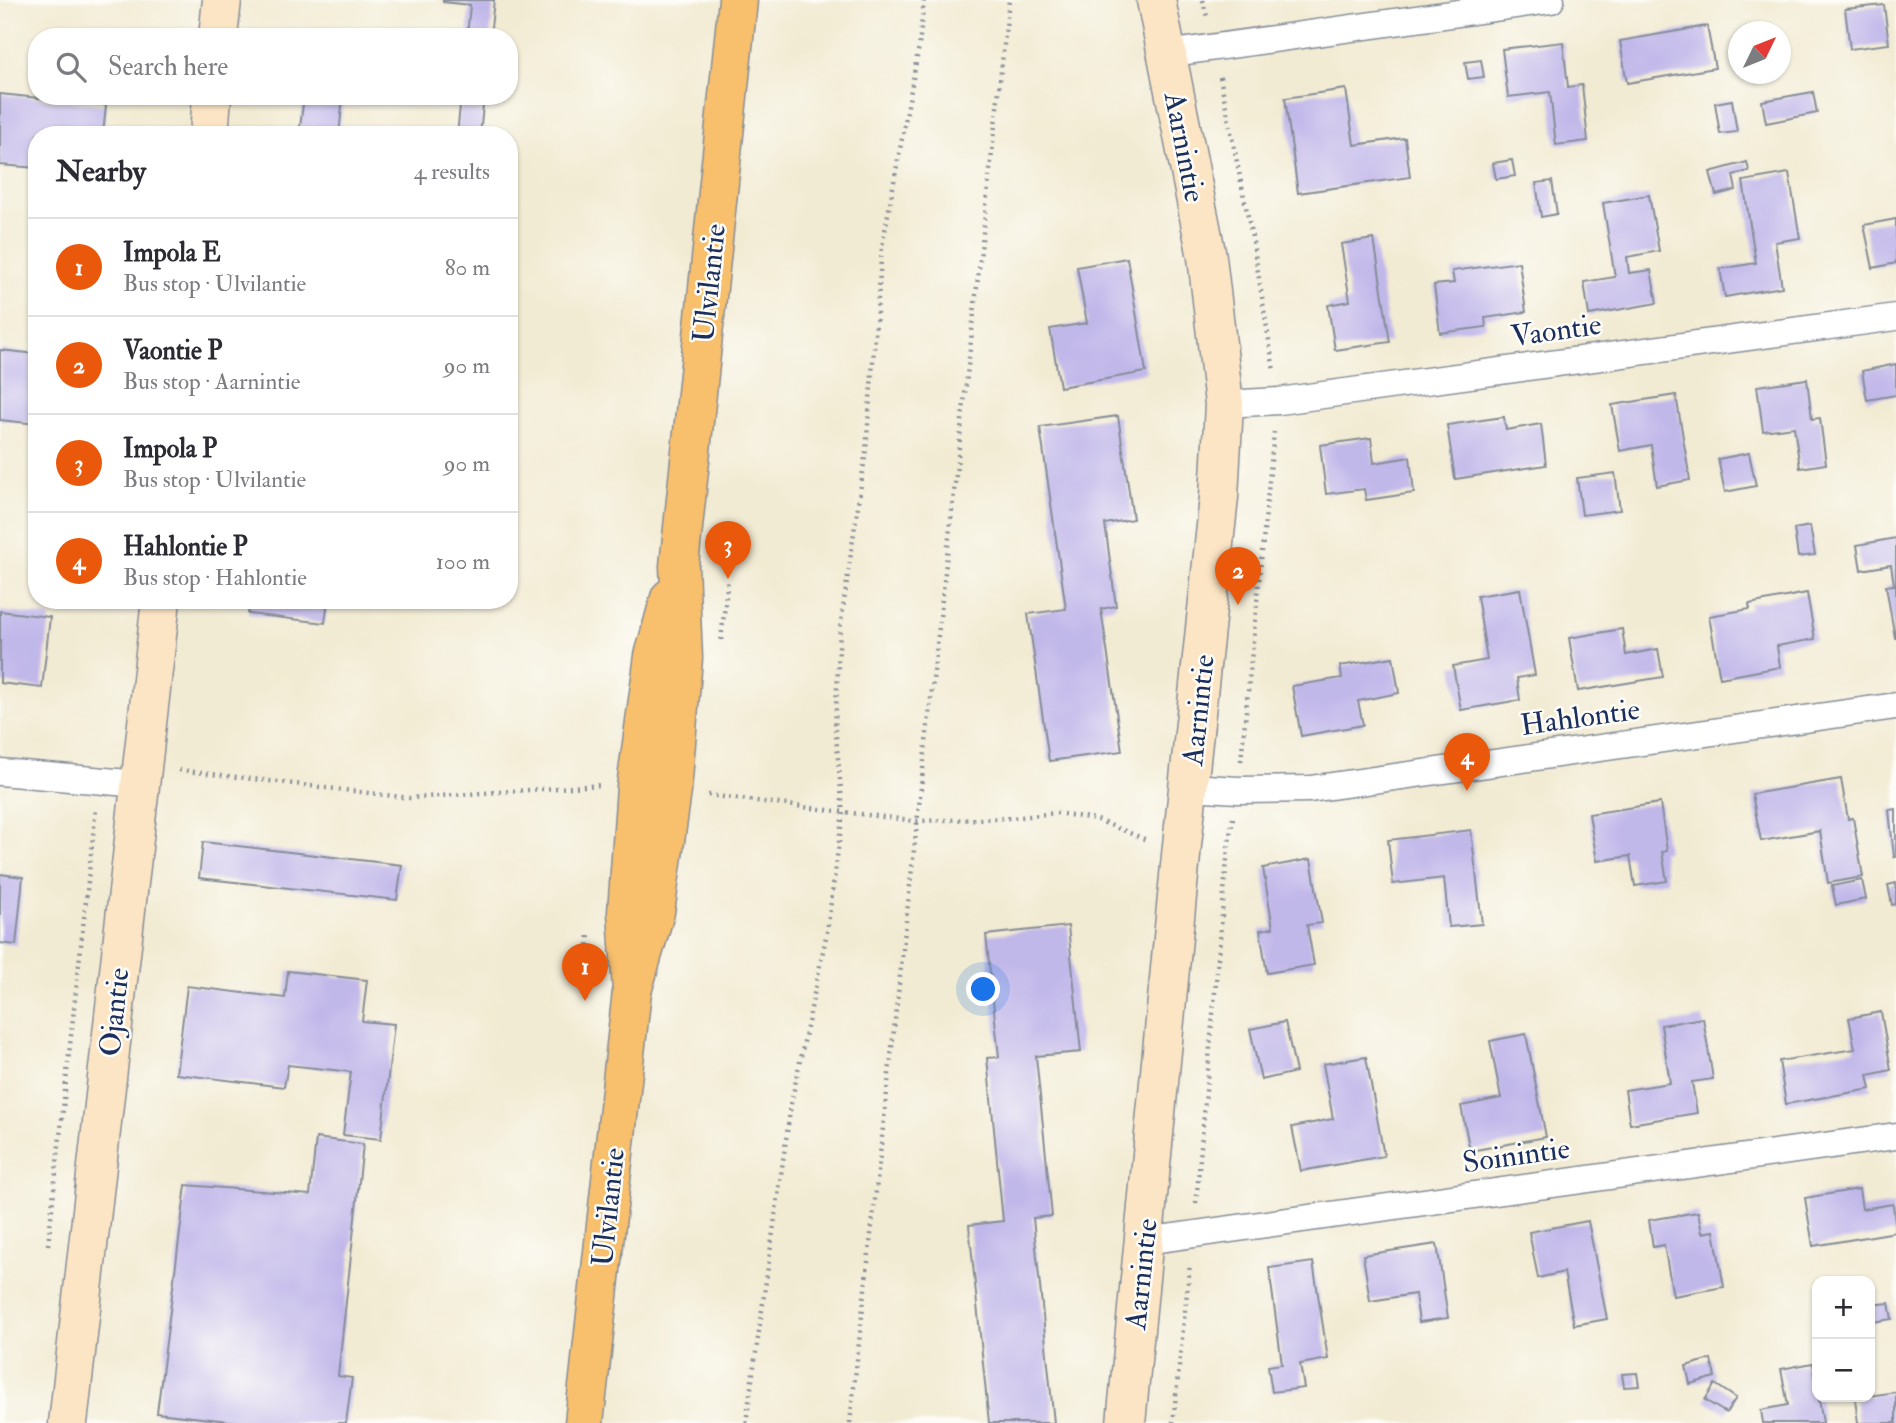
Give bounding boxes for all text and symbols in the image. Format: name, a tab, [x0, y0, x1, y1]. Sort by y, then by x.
north arrow	[1728, 21, 1791, 84]
search box	[28, 28, 518, 105]
icon: search	[52, 48, 90, 86]
text: Search here	[108, 51, 228, 83]
street label: Aarnintie	[1156, 88, 1213, 205]
text: Nearby	[56, 153, 146, 190]
text: 4 results	[414, 157, 490, 186]
street label: Ulvilantie	[685, 222, 734, 344]
text: Impola E	[123, 237, 221, 269]
text: 1	[75, 253, 83, 282]
text: 80 m	[445, 253, 490, 282]
text: Bus stop · Ulvilantie	[123, 269, 306, 298]
street label: Vaontie	[1508, 306, 1604, 355]
text: Vaontie P	[123, 335, 222, 367]
text: 2	[73, 351, 85, 380]
text: 90 m	[444, 351, 490, 380]
text: Bus stop · Aarnintie	[123, 367, 300, 396]
text: Impola P	[123, 433, 217, 465]
text: 3	[75, 449, 83, 478]
text: 90 m	[444, 449, 490, 478]
text: Bus stop · Ulvilantie	[123, 465, 306, 494]
pin: 3	[705, 521, 751, 579]
text: Hahlontie P	[123, 531, 248, 563]
text: 4	[73, 547, 85, 576]
text: 100 m	[436, 547, 490, 576]
pin: 2	[1215, 547, 1261, 605]
text: Bus stop · Hahlontie	[123, 563, 307, 592]
street label: Aarnintie	[1174, 653, 1223, 768]
street label: Hahlontie	[1518, 691, 1642, 744]
pin: 4	[1444, 733, 1490, 791]
pin: 1	[562, 943, 608, 1001]
street label: Ojantie	[91, 966, 138, 1058]
your location	[966, 972, 1000, 1006]
street label: Soinintie	[1460, 1130, 1572, 1181]
street label: Ulvilantie	[584, 1146, 633, 1268]
street label: Aarnintie	[1117, 1217, 1166, 1332]
map controls	[1812, 1276, 1875, 1402]
button: +	[1812, 1276, 1875, 1339]
button: −	[1812, 1339, 1875, 1402]

